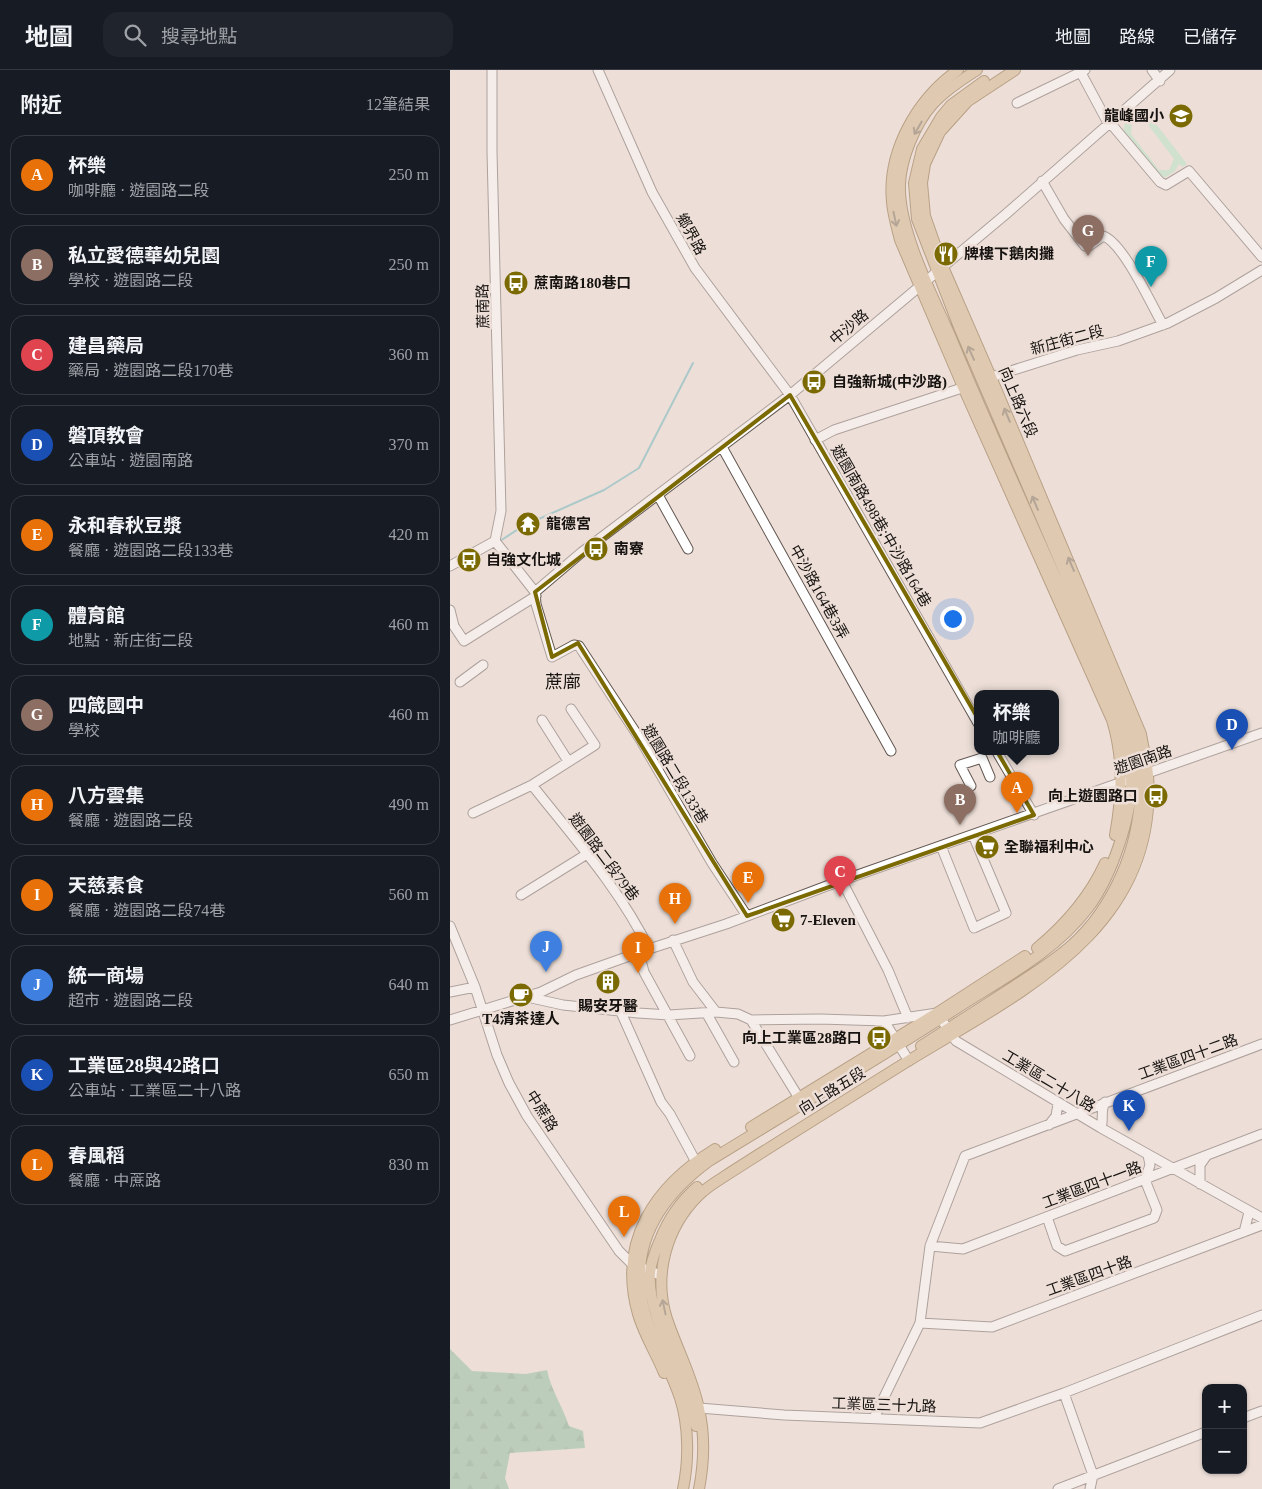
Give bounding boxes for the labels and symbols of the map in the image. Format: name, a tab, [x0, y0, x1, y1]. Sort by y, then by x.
school or university icon: 龍峰國小	[1168, 103, 1194, 129]
place label: 龍峰國小	[1104, 107, 1165, 124]
one-way arrow	[913, 121, 923, 135]
street label: 鄉界路	[673, 210, 709, 258]
one-way arrow	[891, 210, 900, 226]
pin: G	[1072, 215, 1104, 256]
restaurant icon: 牌樓下鵝肉攤	[933, 241, 959, 267]
place label: 牌樓下鵝肉攤	[964, 245, 1054, 262]
pin: F	[1135, 246, 1167, 287]
bus stop icon: 蔗南路180巷口	[503, 270, 529, 296]
place label: 蔗南路180巷口	[534, 275, 632, 291]
street label: 蔗南路	[475, 283, 491, 329]
street label: 中沙路	[827, 306, 871, 348]
street label: 新庄街二段	[1029, 323, 1105, 357]
one-way arrow	[965, 346, 975, 361]
street label: 向上路六段	[996, 364, 1040, 440]
bus stop icon: 自強新城(中沙路)	[801, 369, 827, 395]
place label: 自強新城(中沙路)	[832, 373, 947, 391]
one-way arrow	[1002, 408, 1012, 423]
street label: 遊園南路498巷;中沙路164巷	[828, 442, 934, 610]
one-way arrow	[1029, 496, 1039, 511]
temple icon: 龍德宮	[515, 511, 541, 537]
place label: 龍德宮	[546, 515, 591, 532]
bus stop icon: 南寮	[583, 536, 609, 562]
place label: 南寮	[614, 541, 644, 557]
street label: 中沙路164巷3弄	[787, 542, 851, 642]
bus stop icon: 自強文化城	[456, 547, 482, 573]
place label: 自強文化城	[486, 551, 561, 568]
one-way arrow	[1065, 557, 1075, 572]
your location	[940, 606, 966, 632]
district label: 蔗廍	[545, 672, 581, 692]
pin: D	[1216, 709, 1248, 750]
street label: 遊園路二段133巷	[639, 722, 711, 826]
street label: 遊園南路	[1112, 743, 1174, 777]
pin: A	[1001, 772, 1033, 813]
bus stop icon: 向上遊園路口	[1143, 783, 1169, 809]
pin: B	[944, 784, 976, 825]
place label: 向上遊園路口	[1048, 788, 1138, 804]
street label: 遊園路二段79巷	[566, 810, 642, 904]
supermarket icon: 全聯福利中心	[974, 834, 1000, 860]
place label: 全聯福利中心	[1004, 839, 1094, 855]
pin: C	[824, 856, 856, 897]
pin: E	[732, 862, 764, 903]
pin: H	[659, 883, 691, 924]
supermarket icon: 7-Eleven	[770, 907, 796, 933]
place label: 7-Eleven	[800, 912, 856, 928]
pin: J	[530, 931, 562, 972]
pin: I	[622, 932, 654, 973]
building icon: 賜安牙醫	[595, 969, 621, 995]
cafe icon: T4清茶達人	[508, 982, 534, 1008]
place label: 賜安牙醫	[578, 998, 638, 1014]
place label: T4清茶達人	[482, 1011, 560, 1027]
bus stop icon: 向上工業區28路口	[866, 1025, 892, 1051]
place label: 向上工業區28路口	[742, 1030, 862, 1046]
street label: 工業區四十二路	[1136, 1032, 1240, 1082]
street label: 工業區二十八路	[1000, 1047, 1098, 1115]
street label: 向上路五段	[796, 1064, 868, 1118]
street label: 中蔗路	[523, 1088, 561, 1134]
pin: K	[1113, 1090, 1145, 1131]
street label: 工業區四十一路	[1040, 1159, 1144, 1211]
pin: L	[608, 1196, 640, 1237]
street label: 工業區四十路	[1044, 1253, 1134, 1299]
one-way arrow	[659, 1299, 668, 1315]
street label: 工業區三十九路	[831, 1395, 937, 1415]

